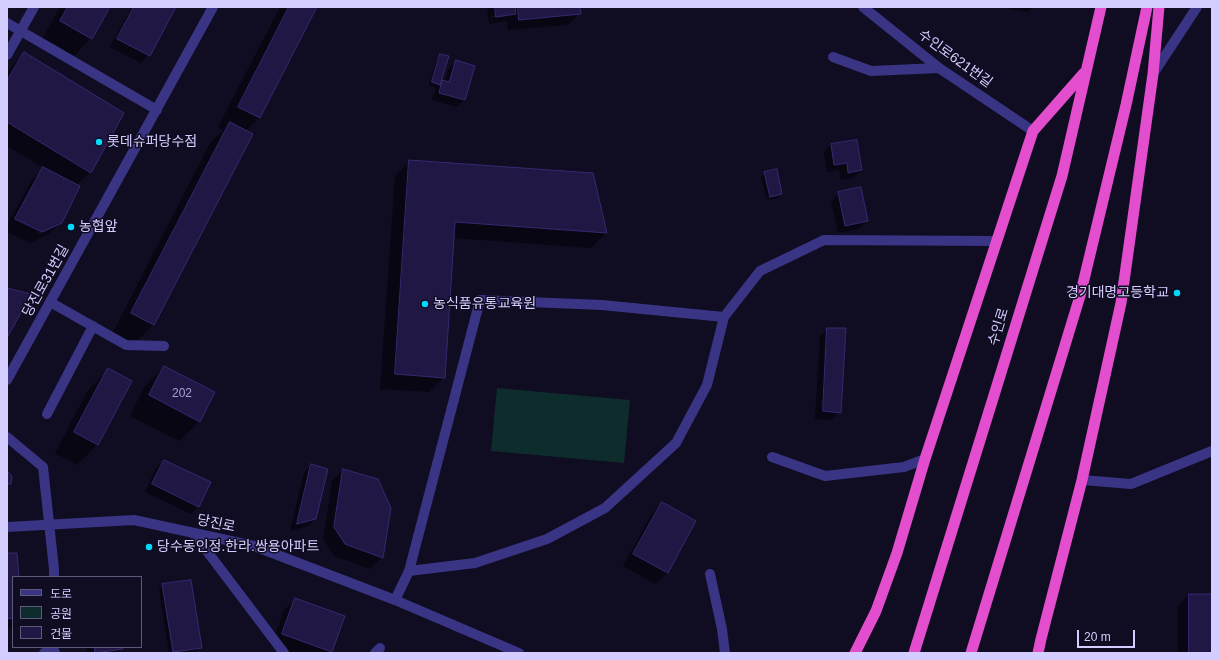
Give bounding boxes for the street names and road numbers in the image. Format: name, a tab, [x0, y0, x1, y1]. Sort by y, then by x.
street label: 수인로621번길	[915, 26, 995, 92]
street label: 당진로31번길	[19, 242, 73, 320]
street label: 수인로	[985, 306, 1013, 348]
street label: 당진로	[195, 512, 237, 536]

